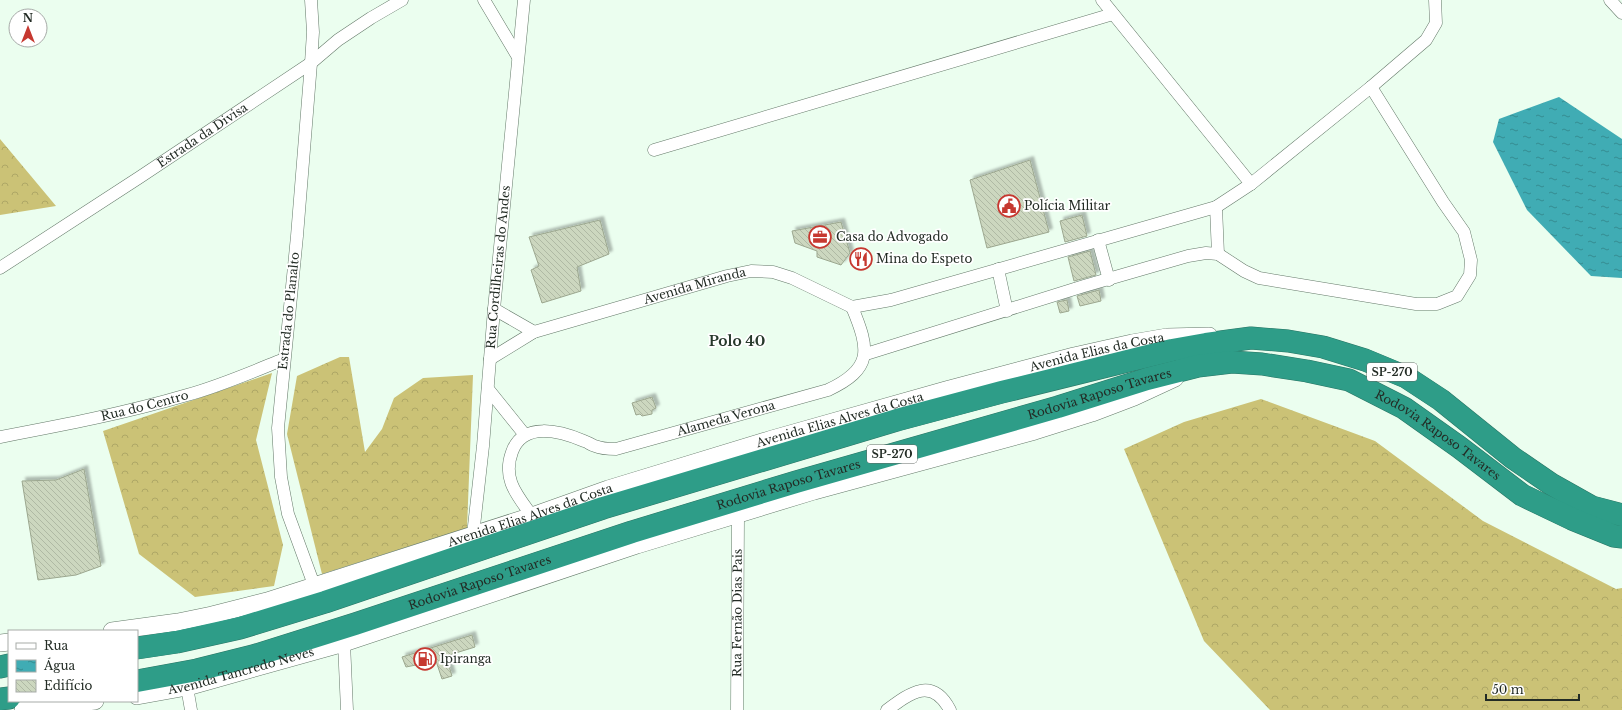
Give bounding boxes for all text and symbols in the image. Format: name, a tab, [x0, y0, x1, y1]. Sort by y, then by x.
north arrow	[8, 8, 48, 48]
text: N	[23, 11, 34, 25]
street label: Estrada da Divisa	[154, 99, 250, 170]
street label: Rua Cordilheiras do Andes	[483, 185, 513, 350]
public building icon: Polícia Militar	[996, 193, 1022, 219]
place label: Polícia Militar	[1024, 198, 1111, 213]
office icon: Casa do Advogado	[807, 224, 833, 250]
place label: Casa do Advogado	[836, 229, 949, 244]
restaurant icon: Mina do Espeto	[848, 246, 874, 272]
street label: Estrada do Planalto	[275, 251, 302, 371]
place label: Mina do Espeto	[876, 251, 973, 266]
street label: Avenida Miranda	[641, 264, 748, 307]
street label: Avenida Elias da Costa	[1027, 330, 1166, 375]
district label: Polo 40	[709, 332, 765, 350]
road number: SP-270	[1367, 363, 1417, 381]
street label: Rodovia Raposo Tavares	[1026, 365, 1173, 422]
street label: Rua do Centro	[99, 387, 190, 424]
street label: Rodovia Raposo Tavares	[1373, 387, 1504, 483]
street label: Avenida Elias Alves da Costa	[753, 389, 925, 451]
street label: Alameda Verona	[674, 397, 777, 439]
road number: SP-270	[867, 445, 917, 463]
street label: Rodovia Raposo Tavares	[715, 456, 862, 513]
street label: Avenida Elias Alves da Costa	[445, 480, 615, 550]
street label: Rua Fernão Dias Pais	[729, 549, 745, 677]
street label: Rodovia Raposo Tavares	[406, 551, 553, 613]
legend	[8, 630, 138, 702]
text: Rua	[44, 638, 68, 653]
street label: Avenida Tancredo Neves	[166, 644, 316, 697]
fuel station icon: Ipiranga	[412, 646, 438, 672]
place label: Ipiranga	[440, 651, 492, 666]
text: Água	[43, 657, 75, 673]
scale bar	[1486, 676, 1579, 702]
text: Edifício	[44, 678, 92, 693]
text: 50 m	[1492, 682, 1524, 697]

